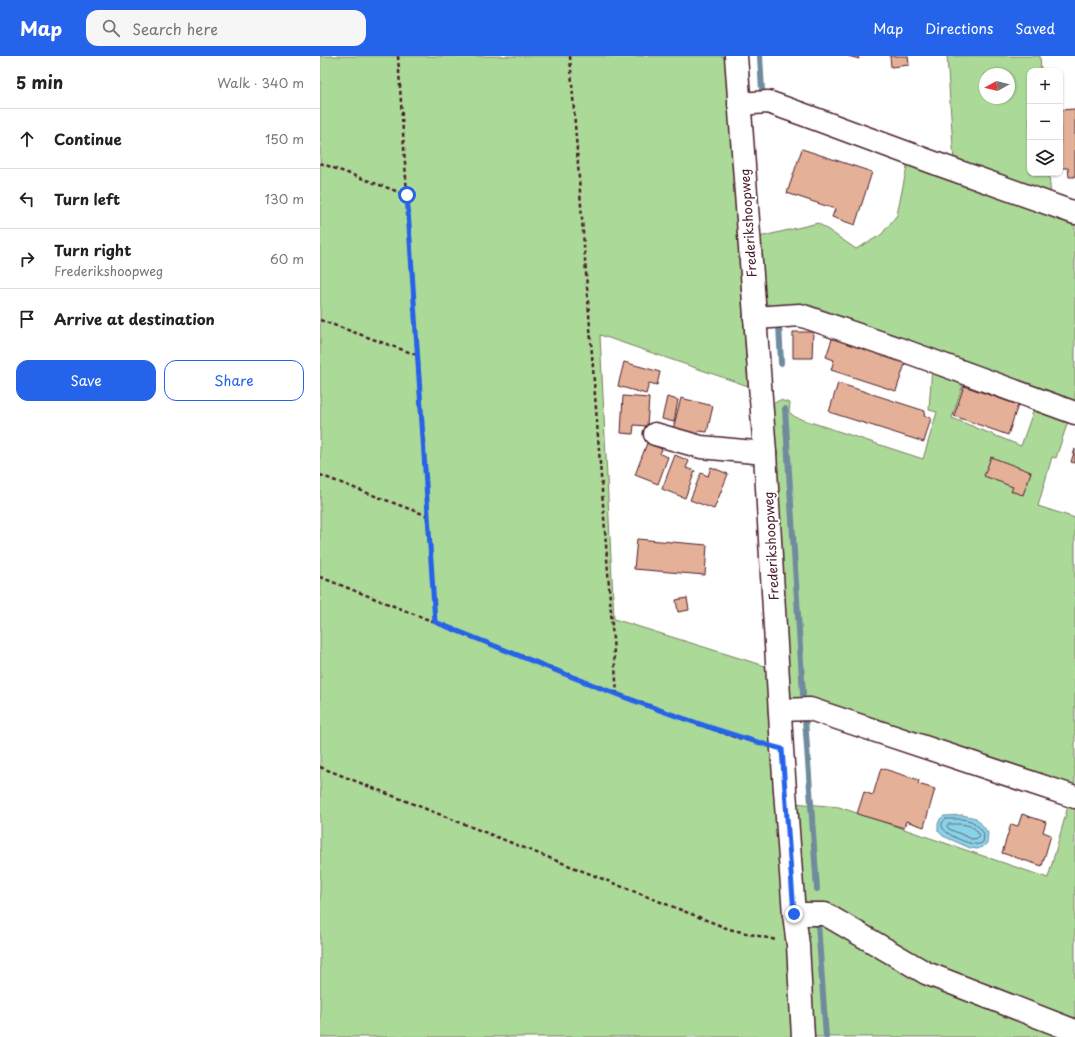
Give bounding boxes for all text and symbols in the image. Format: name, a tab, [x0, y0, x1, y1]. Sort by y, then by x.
search box	[86, 10, 366, 46]
text: Map	[20, 14, 62, 42]
icon: search	[100, 17, 122, 39]
text: Search here	[132, 17, 218, 40]
text: Map	[873, 18, 903, 39]
text: Directions	[925, 18, 993, 39]
text: Saved	[1015, 18, 1055, 39]
north arrow	[979, 68, 1015, 104]
map controls	[1027, 68, 1063, 176]
button: +	[1027, 68, 1063, 104]
text: 5 min	[16, 69, 63, 95]
text: Walk · 340 m	[217, 73, 304, 92]
button: −	[1027, 104, 1063, 140]
text: Continue	[54, 127, 122, 150]
icon: ahead	[16, 128, 38, 150]
text: 150 m	[265, 129, 304, 148]
button: layers	[1027, 140, 1063, 176]
street label: Frederikshoopweg	[734, 168, 761, 278]
route start	[398, 186, 416, 204]
text: Turn left	[54, 187, 120, 210]
icon: left	[16, 188, 38, 210]
text: 130 m	[265, 189, 304, 208]
text: Turn right	[54, 238, 131, 261]
icon: right	[16, 248, 38, 270]
text: 60 m	[270, 249, 304, 268]
text: Frederikshoopweg	[54, 261, 163, 280]
text: Arrive at destination	[54, 307, 215, 330]
icon: arrive	[16, 308, 38, 330]
button: Save	[16, 360, 156, 401]
button: Share	[164, 360, 304, 401]
street label: Frederikshoopweg	[758, 491, 783, 601]
route end	[785, 905, 803, 923]

